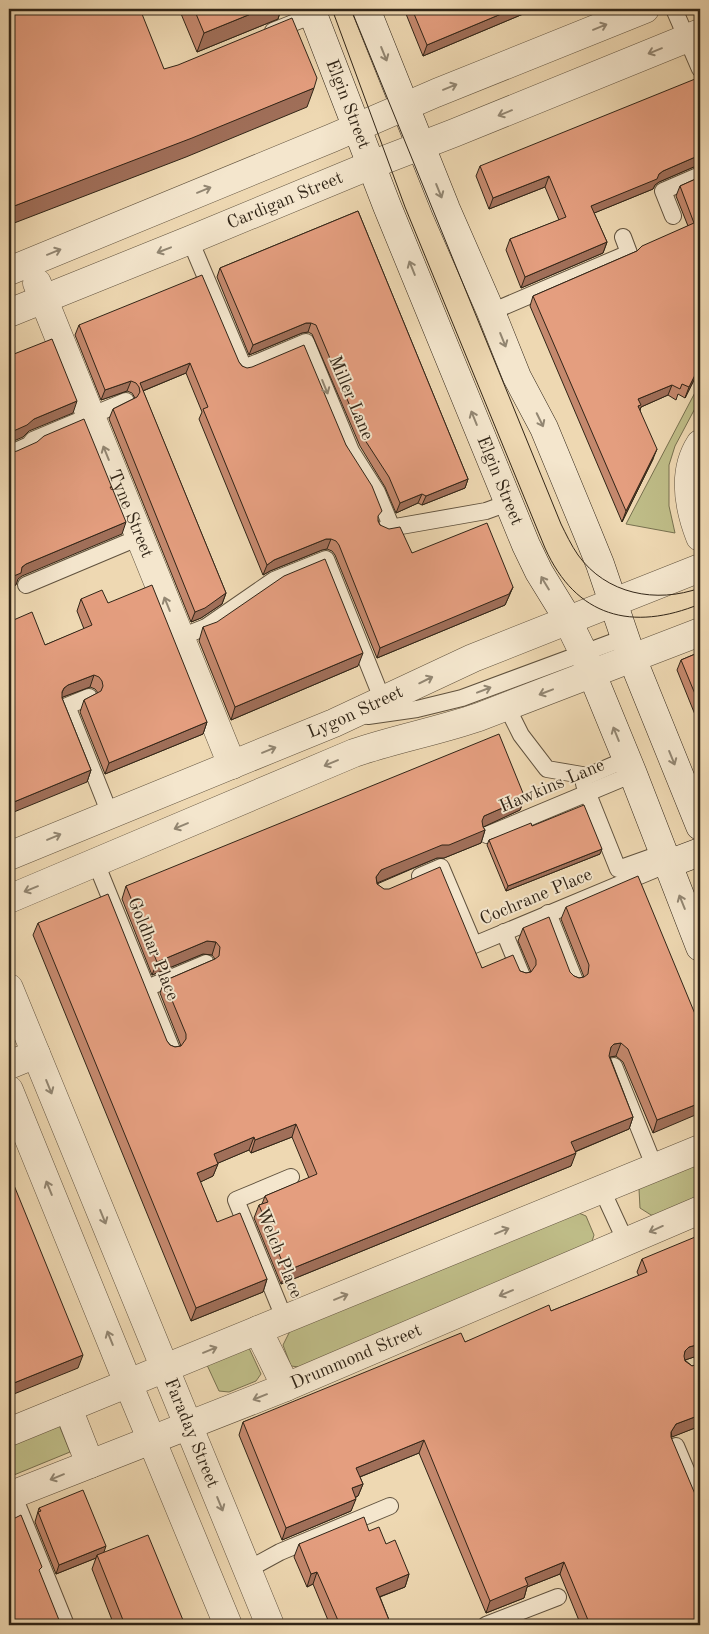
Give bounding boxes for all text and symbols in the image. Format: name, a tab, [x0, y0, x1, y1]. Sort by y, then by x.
one-way arrow	[592, 22, 608, 31]
one-way arrow	[380, 46, 390, 61]
one-way arrow	[648, 47, 663, 56]
street label: Elgin Street	[322, 57, 373, 151]
one-way arrow	[442, 82, 457, 92]
one-way arrow	[498, 108, 513, 118]
street label: Cardigan Street	[224, 169, 346, 233]
one-way arrow	[435, 183, 444, 198]
one-way arrow	[196, 185, 211, 195]
one-way arrow	[157, 246, 172, 255]
one-way arrow	[46, 247, 61, 257]
one-way arrow	[407, 260, 416, 276]
one-way arrow	[498, 332, 508, 347]
street label: Miller Lane	[325, 353, 377, 443]
one-way arrow	[321, 379, 330, 394]
one-way arrow	[468, 411, 478, 426]
one-way arrow	[536, 412, 545, 427]
street label: Elgin Street	[473, 434, 526, 528]
one-way arrow	[101, 446, 110, 461]
street label: Tyne Street	[105, 467, 156, 560]
one-way arrow	[540, 576, 550, 590]
one-way arrow	[162, 596, 171, 612]
one-way arrow	[418, 675, 433, 685]
street label: Lygon Street	[305, 683, 406, 742]
one-way arrow	[476, 685, 491, 694]
one-way arrow	[539, 687, 554, 697]
one-way arrow	[611, 727, 621, 742]
one-way arrow	[261, 744, 276, 754]
one-way arrow	[668, 750, 678, 765]
street label: Hawkins Lane	[497, 756, 607, 816]
one-way arrow	[324, 759, 339, 768]
one-way arrow	[174, 822, 189, 832]
one-way arrow	[46, 832, 61, 841]
street label: Cochrane Place	[477, 865, 595, 929]
one-way arrow	[24, 886, 39, 895]
street label: Goldhar Place	[124, 895, 182, 1003]
one-way arrow	[677, 895, 687, 910]
one-way arrow	[45, 1078, 54, 1094]
one-way arrow	[43, 1180, 52, 1195]
street label: Welch Place	[253, 1205, 305, 1301]
one-way arrow	[98, 1209, 108, 1224]
one-way arrow	[649, 1225, 664, 1235]
one-way arrow	[494, 1226, 509, 1235]
one-way arrow	[499, 1288, 514, 1298]
one-way arrow	[333, 1291, 348, 1301]
street label: Drummond Street	[288, 1321, 424, 1393]
one-way arrow	[105, 1331, 114, 1346]
one-way arrow	[202, 1344, 217, 1354]
street label: Faraday Street	[161, 1376, 222, 1490]
one-way arrow	[253, 1393, 268, 1403]
one-way arrow	[50, 1473, 65, 1482]
one-way arrow	[216, 1496, 226, 1511]

